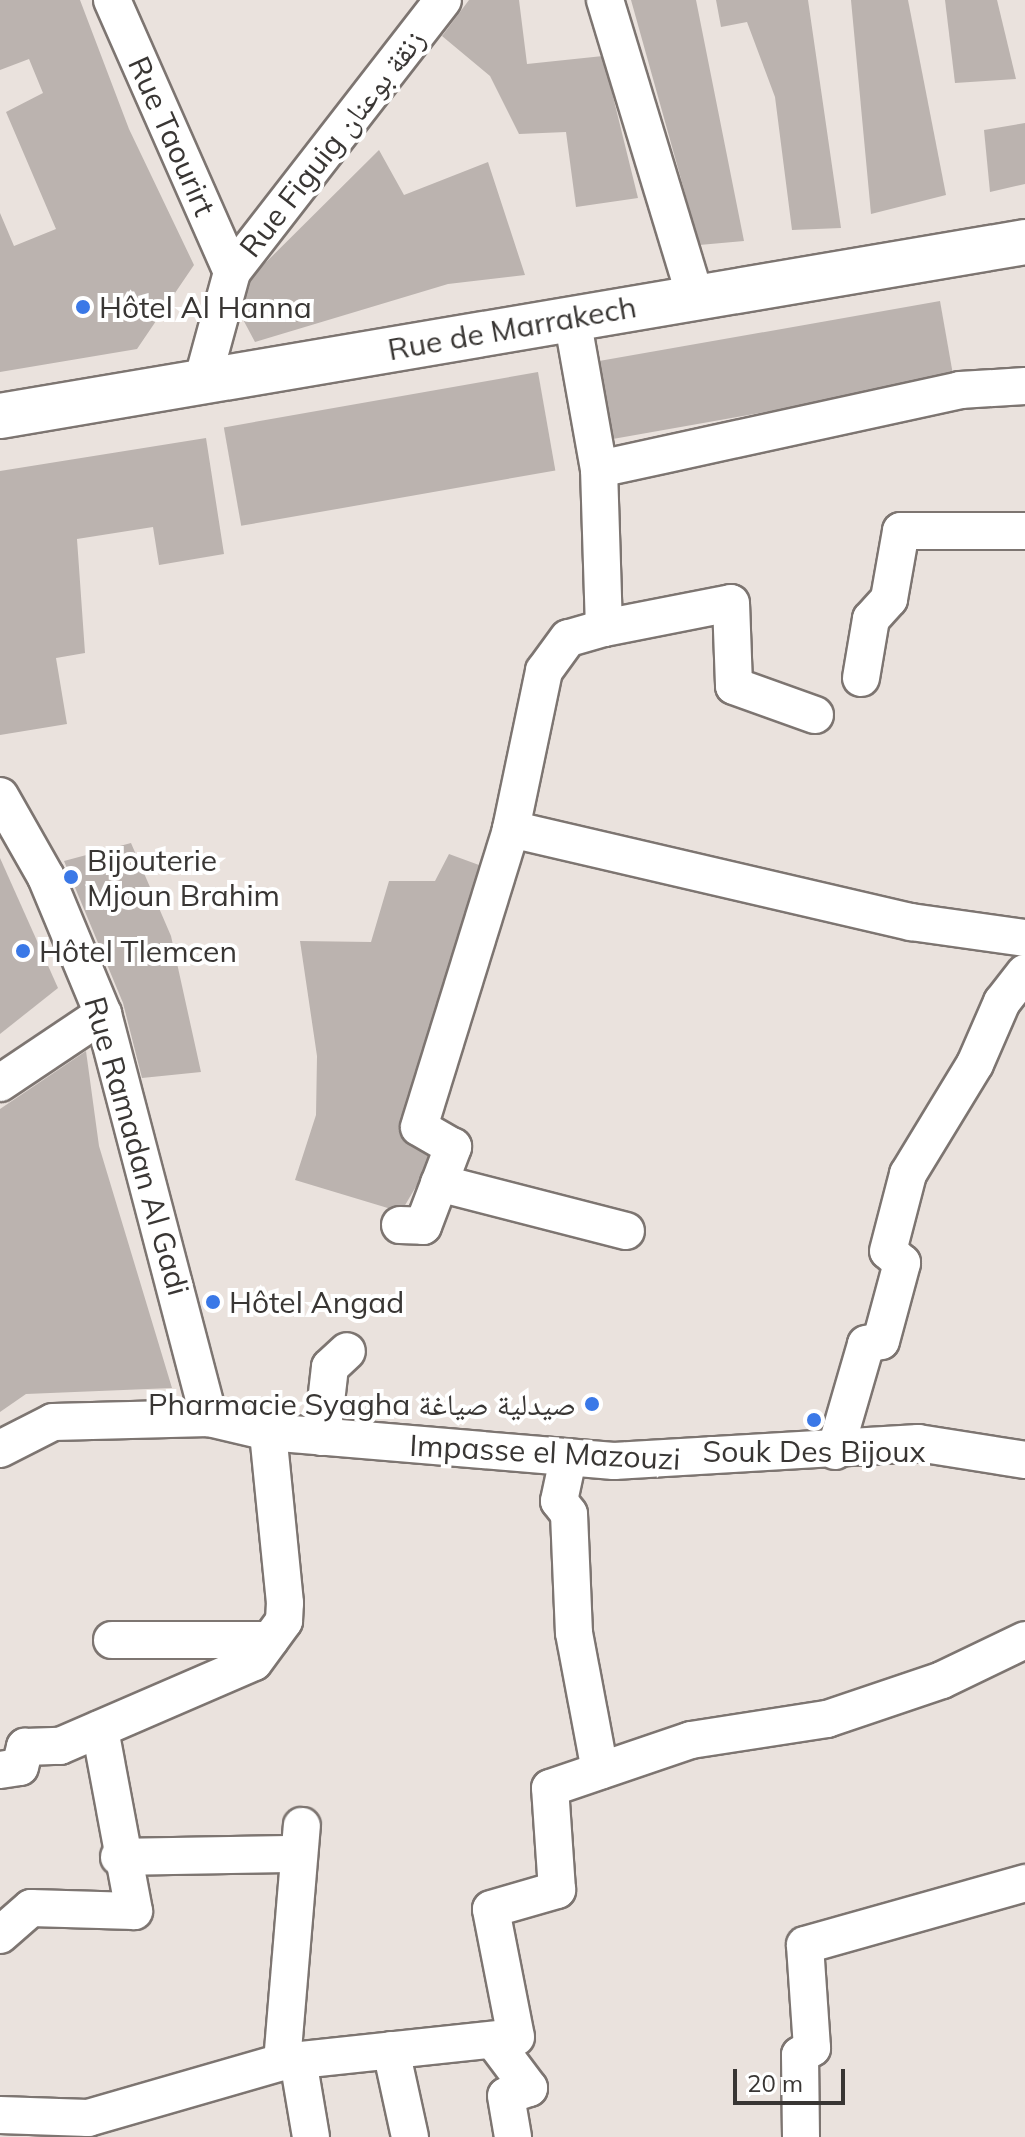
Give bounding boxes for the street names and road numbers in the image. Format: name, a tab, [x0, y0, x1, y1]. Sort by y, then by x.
street label: Rue Figuig زنقة بوعنان	[232, 22, 432, 264]
street label: Rue Taourirt	[121, 51, 223, 221]
street label: Rue de Marrakech	[385, 288, 639, 368]
street label: Rue Ramadan Al Gadi	[77, 993, 197, 1299]
street label: Impasse el Mazouzi	[409, 1427, 681, 1477]

